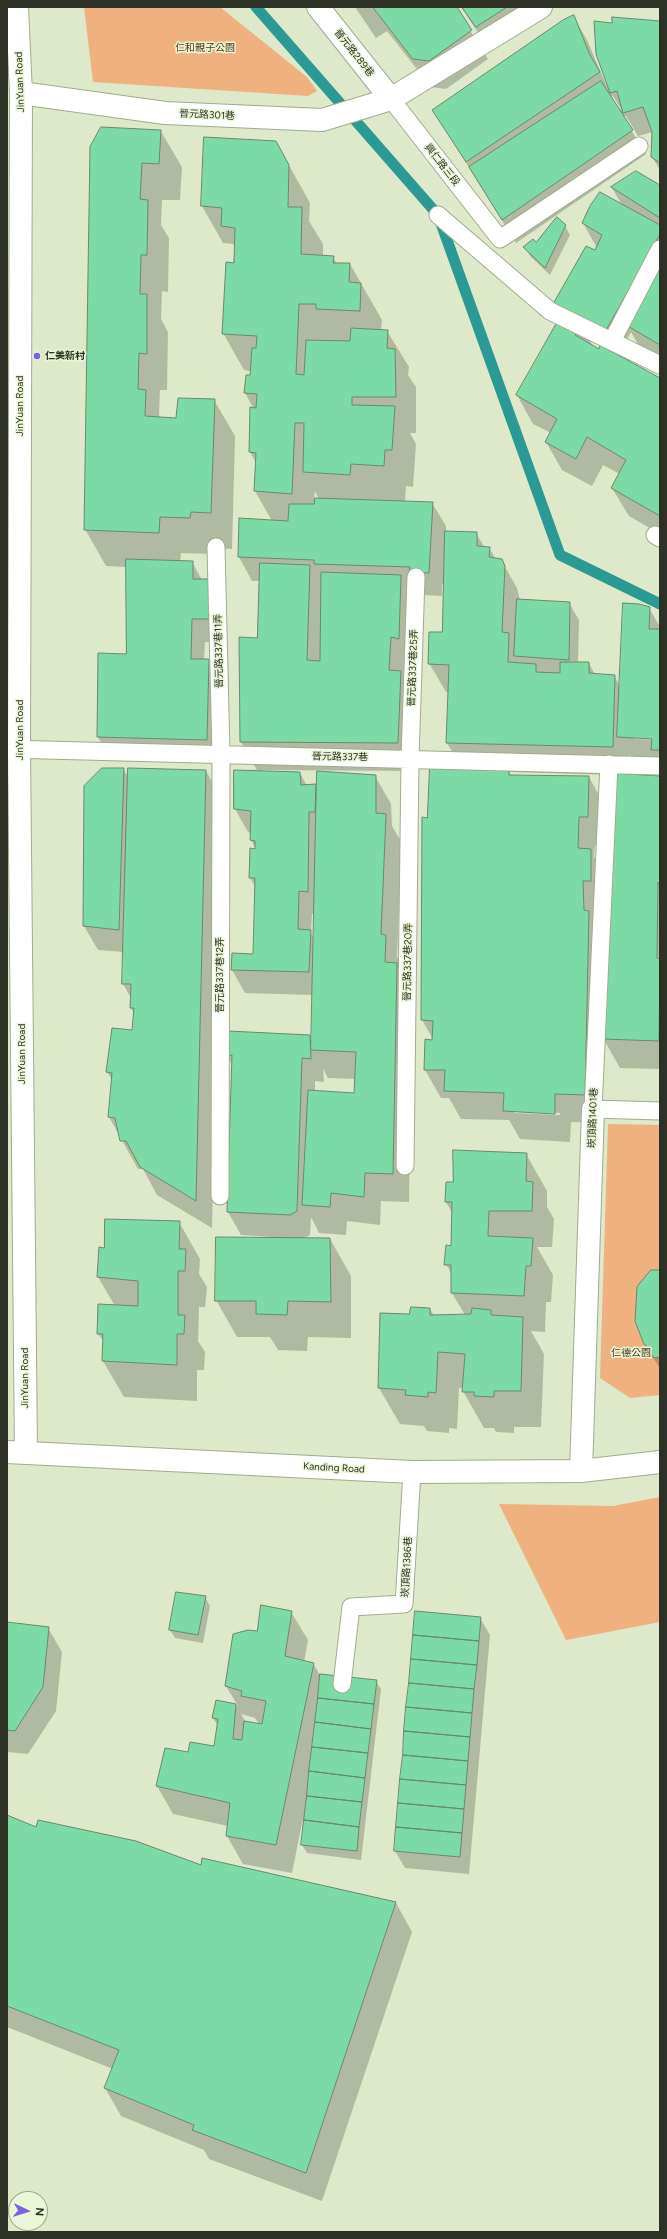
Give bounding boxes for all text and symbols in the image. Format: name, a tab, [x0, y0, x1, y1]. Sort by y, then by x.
street label: 晉元路289巷	[332, 27, 376, 79]
park label: 仁和親子公園	[175, 42, 235, 54]
street label: JinYuan Road	[13, 52, 27, 112]
street label: 晉元路301巷	[179, 108, 235, 122]
street label: 興仁路三段	[422, 142, 462, 188]
place label: 仁美新村	[45, 350, 85, 362]
marker: 仁美新村	[32, 351, 42, 361]
street label: JinYuan Road	[14, 376, 26, 436]
street label: 晉元路337巷11弄	[212, 614, 226, 688]
street label: 晉元路337巷25弄	[406, 629, 420, 707]
street label: JinYuan Road	[14, 700, 26, 760]
street label: 晉元路337巷	[312, 751, 368, 763]
street label: 晉元路337巷20弄	[401, 923, 415, 1001]
street label: 晉元路337巷12弄	[214, 937, 226, 1013]
street label: JinYuan Road	[16, 1024, 28, 1084]
street label: 崁頂路1401巷	[586, 1087, 600, 1149]
park label: 仁德公園	[611, 1347, 651, 1359]
street label: JinYuan Road	[19, 1348, 31, 1408]
street label: Kanding Road	[303, 1460, 365, 1476]
street label: 崁頂路1386巷	[399, 1536, 415, 1598]
north arrow	[8, 2191, 48, 2231]
text: N	[33, 2207, 46, 2216]

